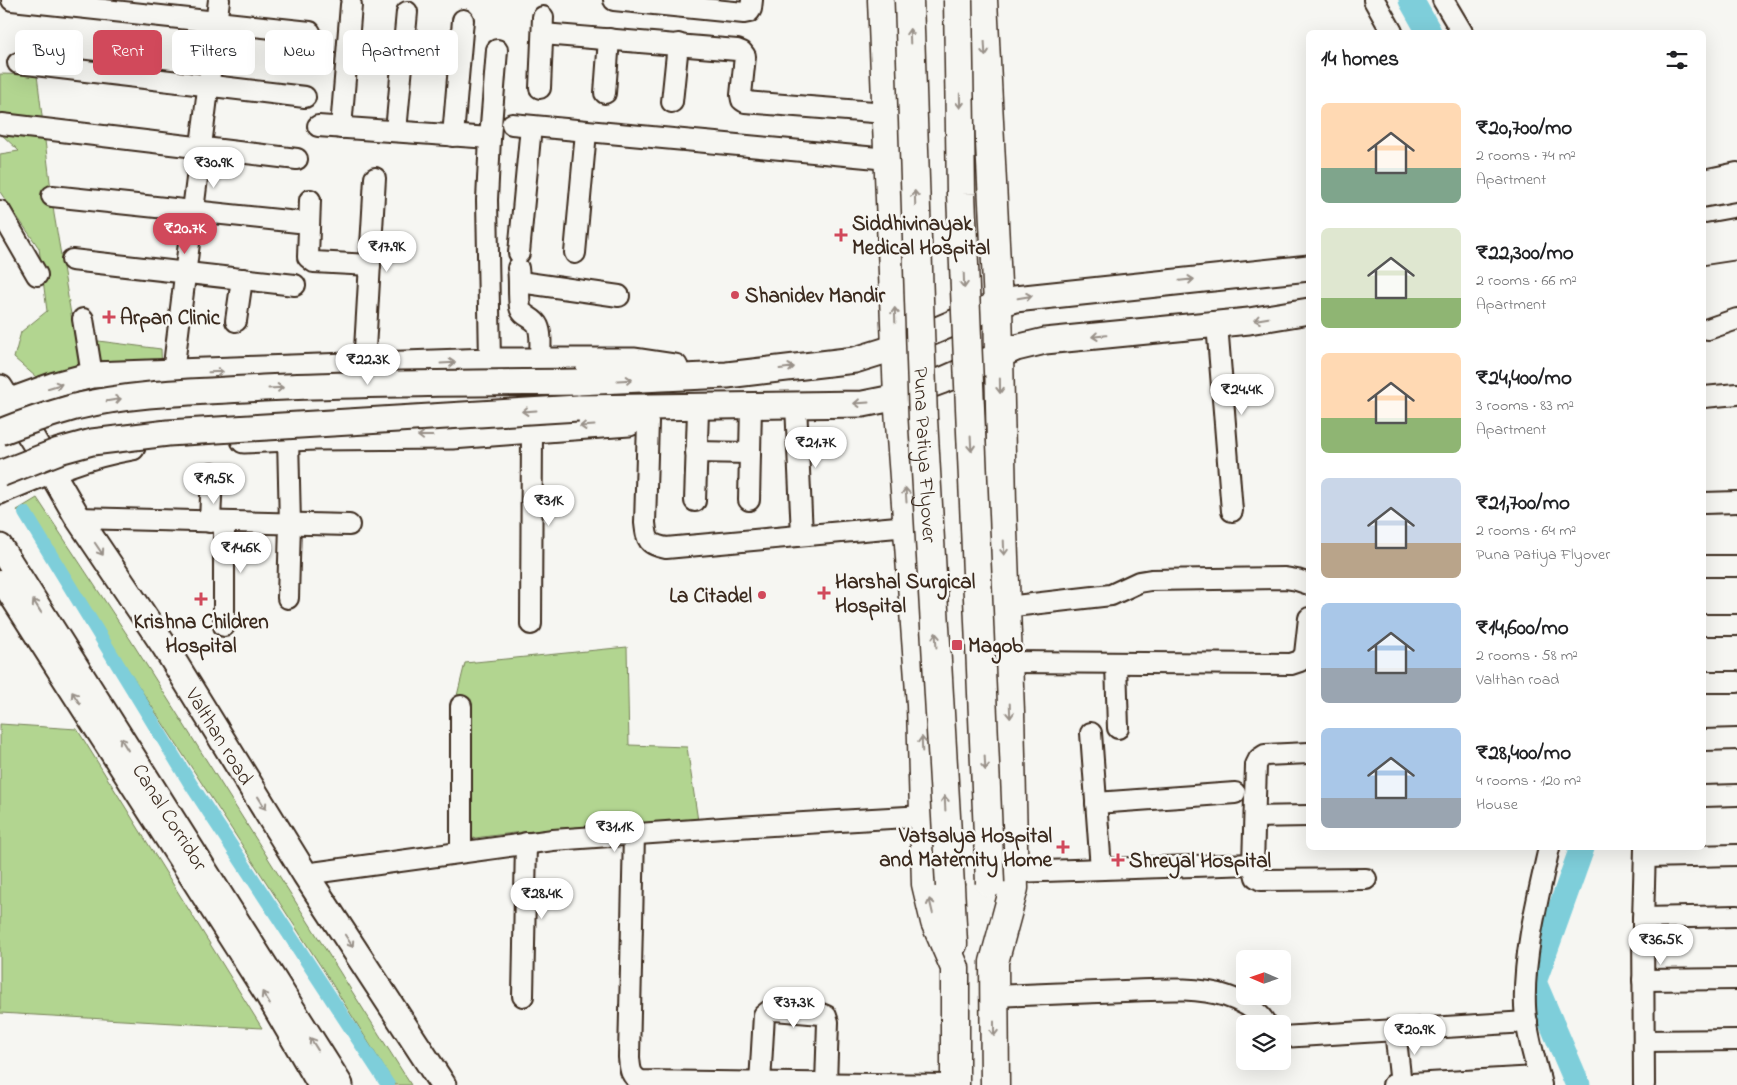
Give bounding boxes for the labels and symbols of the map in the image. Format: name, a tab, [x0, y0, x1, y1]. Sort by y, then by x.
one-way arrow	[906, 28, 915, 44]
one-way arrow	[981, 40, 990, 56]
one-way arrow	[955, 93, 964, 109]
pin: ₹30.9K	[173, 146, 255, 189]
one-way arrow	[910, 191, 920, 207]
place label: Siddhivinayak Medical Hospital	[852, 210, 991, 264]
pin: ₹20.7K	[144, 212, 226, 255]
marker: Siddhivinayak Medical Hospital	[834, 228, 848, 242]
pin: ₹17.9K	[346, 230, 428, 273]
one-way arrow	[960, 273, 969, 289]
one-way arrow	[1179, 275, 1195, 285]
place label: Shanidev Mandir	[745, 282, 886, 312]
marker: Shanidev Mandir	[729, 289, 741, 301]
one-way arrow	[1017, 292, 1033, 302]
place label: Arpan Clinic	[120, 304, 221, 334]
one-way arrow	[891, 308, 900, 324]
marker: Arpan Clinic	[102, 310, 116, 324]
one-way arrow	[1253, 315, 1269, 325]
one-way arrow	[1091, 331, 1107, 341]
pin: ₹22.3K	[327, 344, 409, 386]
one-way arrow	[440, 358, 456, 367]
one-way arrow	[779, 363, 795, 373]
street label: Puna Patiya Flyover	[904, 366, 943, 544]
one-way arrow	[207, 367, 223, 376]
pin: ₹24.4K	[1201, 374, 1283, 416]
one-way arrow	[617, 376, 633, 385]
one-way arrow	[995, 378, 1005, 394]
one-way arrow	[46, 380, 62, 390]
one-way arrow	[268, 383, 284, 392]
one-way arrow	[106, 395, 122, 405]
one-way arrow	[853, 399, 869, 408]
one-way arrow	[522, 407, 538, 416]
one-way arrow	[580, 421, 596, 430]
pin: ₹21.7K	[775, 426, 857, 469]
one-way arrow	[418, 431, 434, 441]
one-way arrow	[966, 435, 975, 451]
pin: ₹19.5K	[173, 462, 255, 505]
pin: ₹31K	[519, 484, 579, 527]
one-way arrow	[901, 487, 910, 503]
pin: ₹14.6K	[200, 532, 282, 574]
one-way arrow	[999, 540, 1008, 556]
one-way arrow	[94, 541, 104, 555]
place label: Harshal Surgical Hospital	[835, 568, 976, 622]
place label: La Citadel	[669, 582, 752, 612]
marker: Harshal Surgical Hospital	[817, 586, 831, 600]
marker: La Citadel	[756, 589, 768, 601]
marker: Krishna Children Hospital	[194, 592, 208, 606]
one-way arrow	[32, 600, 42, 614]
place label: Krishna Children Hospital	[134, 608, 268, 662]
place label: Magob	[968, 632, 1024, 664]
one-way arrow	[931, 633, 940, 649]
marker: Magob	[950, 638, 964, 652]
street label: Valthan road	[176, 682, 260, 792]
one-way arrow	[70, 692, 80, 706]
one-way arrow	[1005, 702, 1015, 718]
one-way arrow	[119, 737, 129, 751]
one-way arrow	[917, 737, 927, 753]
one-way arrow	[980, 754, 990, 771]
street label: Canal Corridor	[123, 758, 214, 878]
one-way arrow	[941, 795, 950, 811]
one-way arrow	[257, 796, 267, 810]
pin: ₹31.1K	[574, 810, 656, 853]
place label: Vatsalya Hospital and Maternity Home	[879, 822, 1053, 878]
marker: Vatsalya Hospital and Maternity Home	[1056, 840, 1070, 854]
place label: Shreyal Hospital	[1129, 847, 1272, 879]
marker: Shreyal Hospital	[1111, 853, 1125, 867]
pin: ₹28.4K	[501, 878, 583, 920]
one-way arrow	[926, 899, 935, 915]
pin: ₹36.5K	[1620, 924, 1702, 966]
one-way arrow	[343, 934, 354, 948]
north arrow	[1236, 950, 1291, 1005]
pin: ₹37.3K	[753, 986, 835, 1029]
one-way arrow	[261, 991, 271, 1005]
pin: ₹20.9K	[1374, 1014, 1456, 1056]
one-way arrow	[989, 1020, 999, 1036]
one-way arrow	[308, 1037, 318, 1051]

